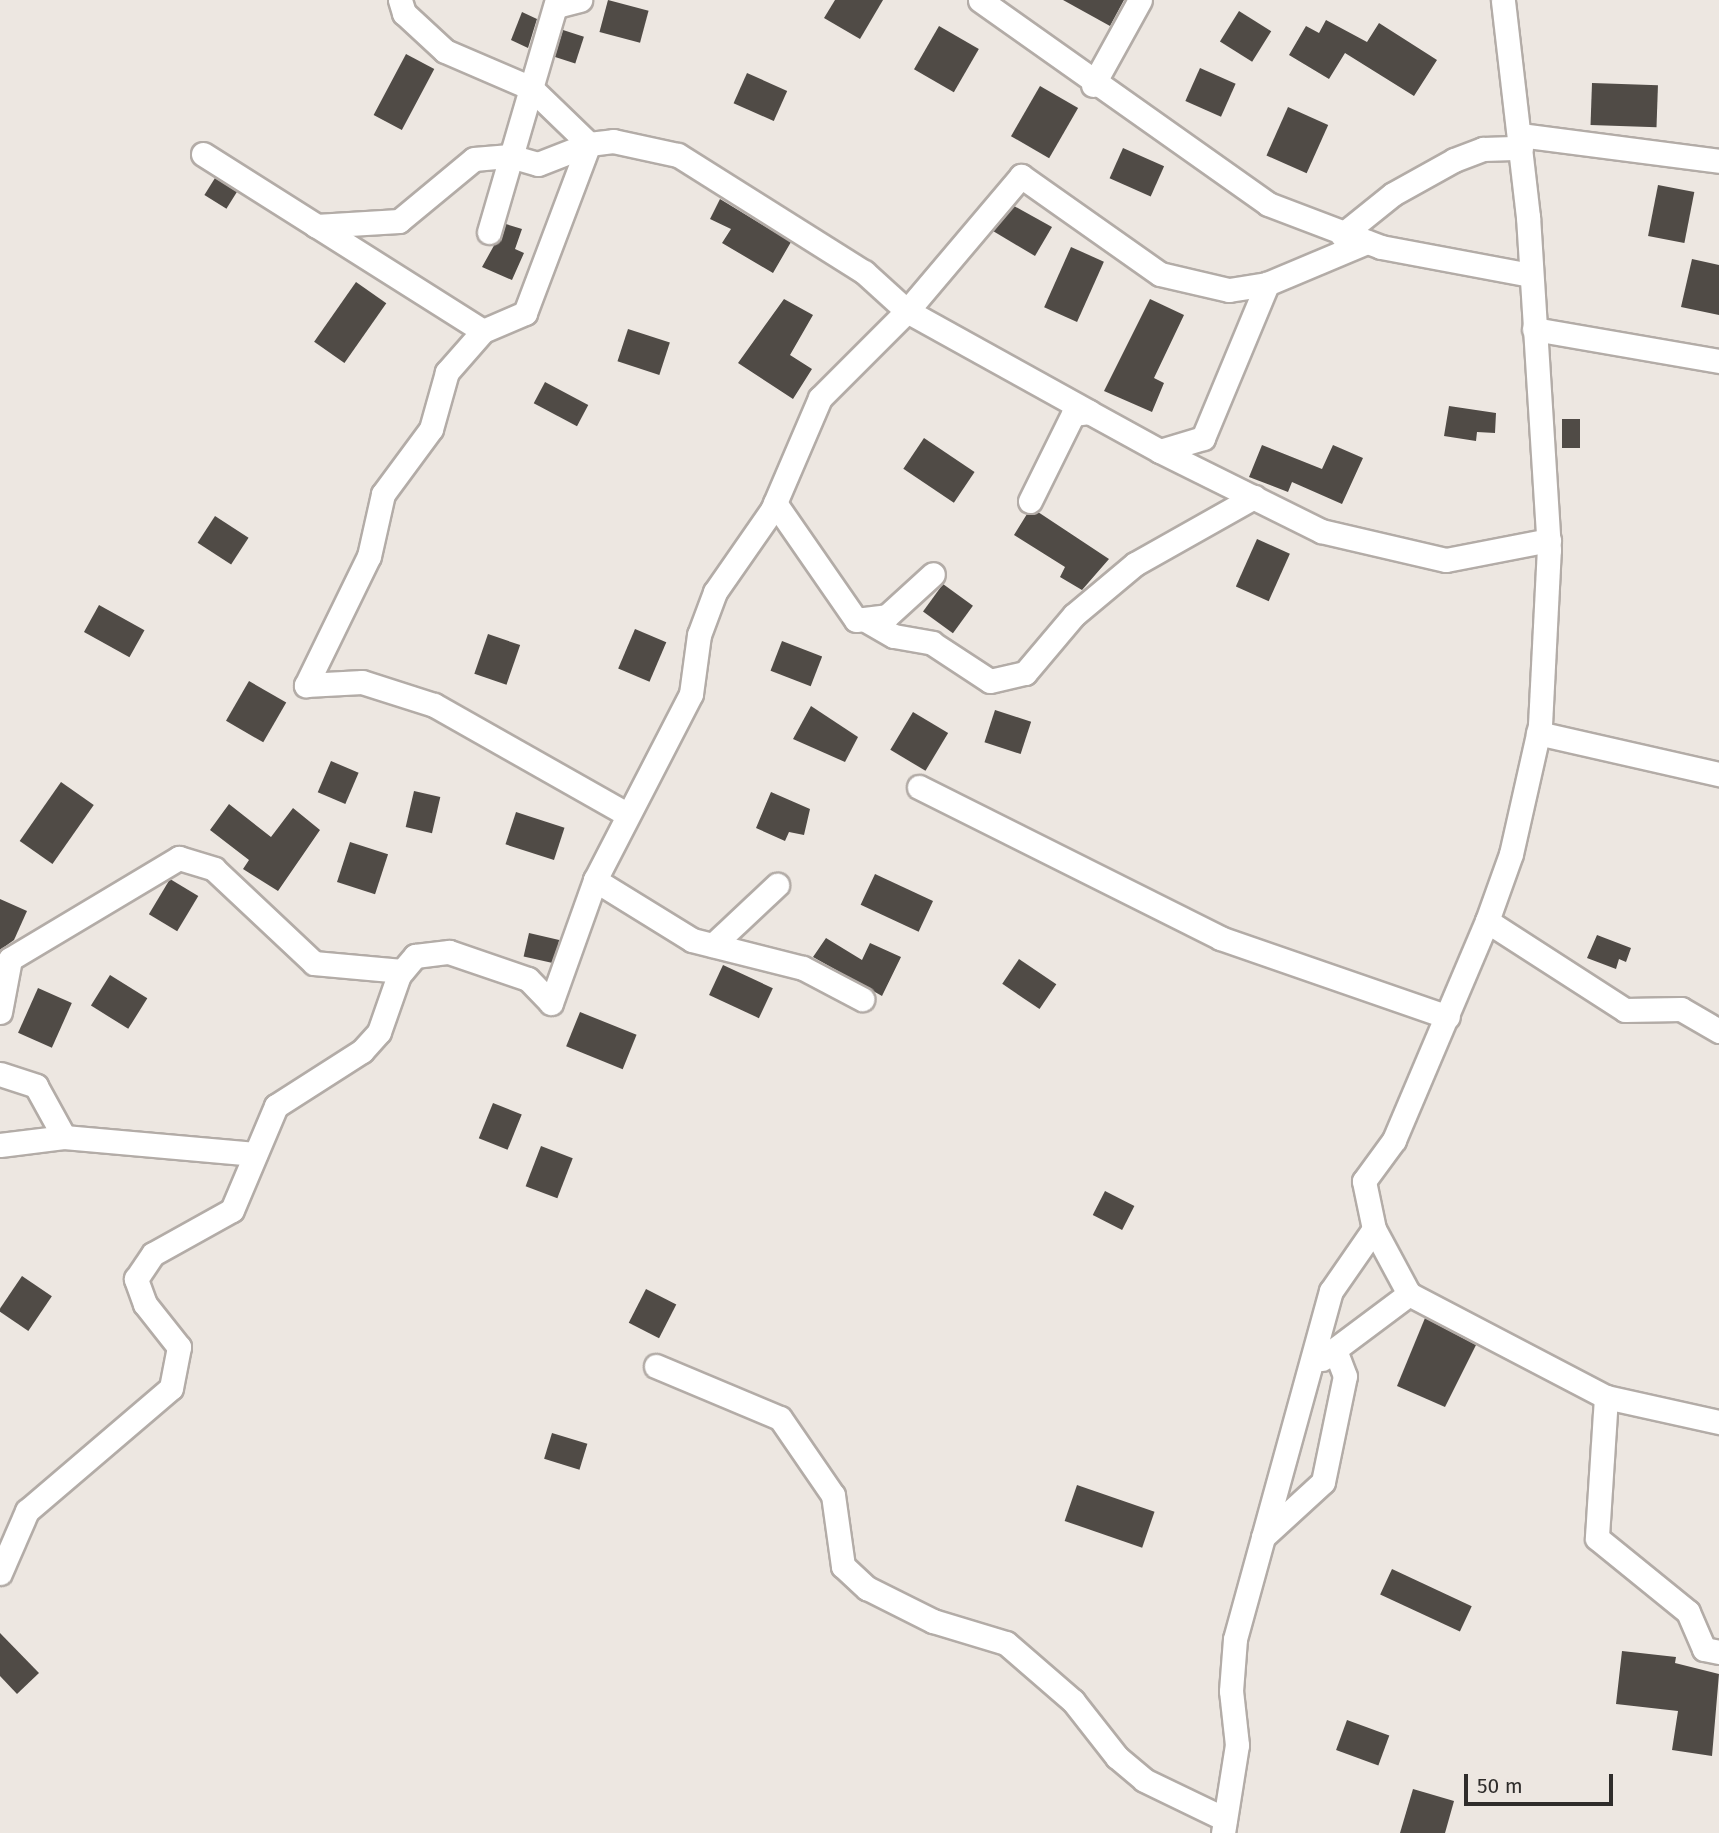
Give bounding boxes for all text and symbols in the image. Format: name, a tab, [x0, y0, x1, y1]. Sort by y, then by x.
scale bar	[1467, 1759, 1616, 1803]
text: 50 m	[1477, 1773, 1523, 1799]

